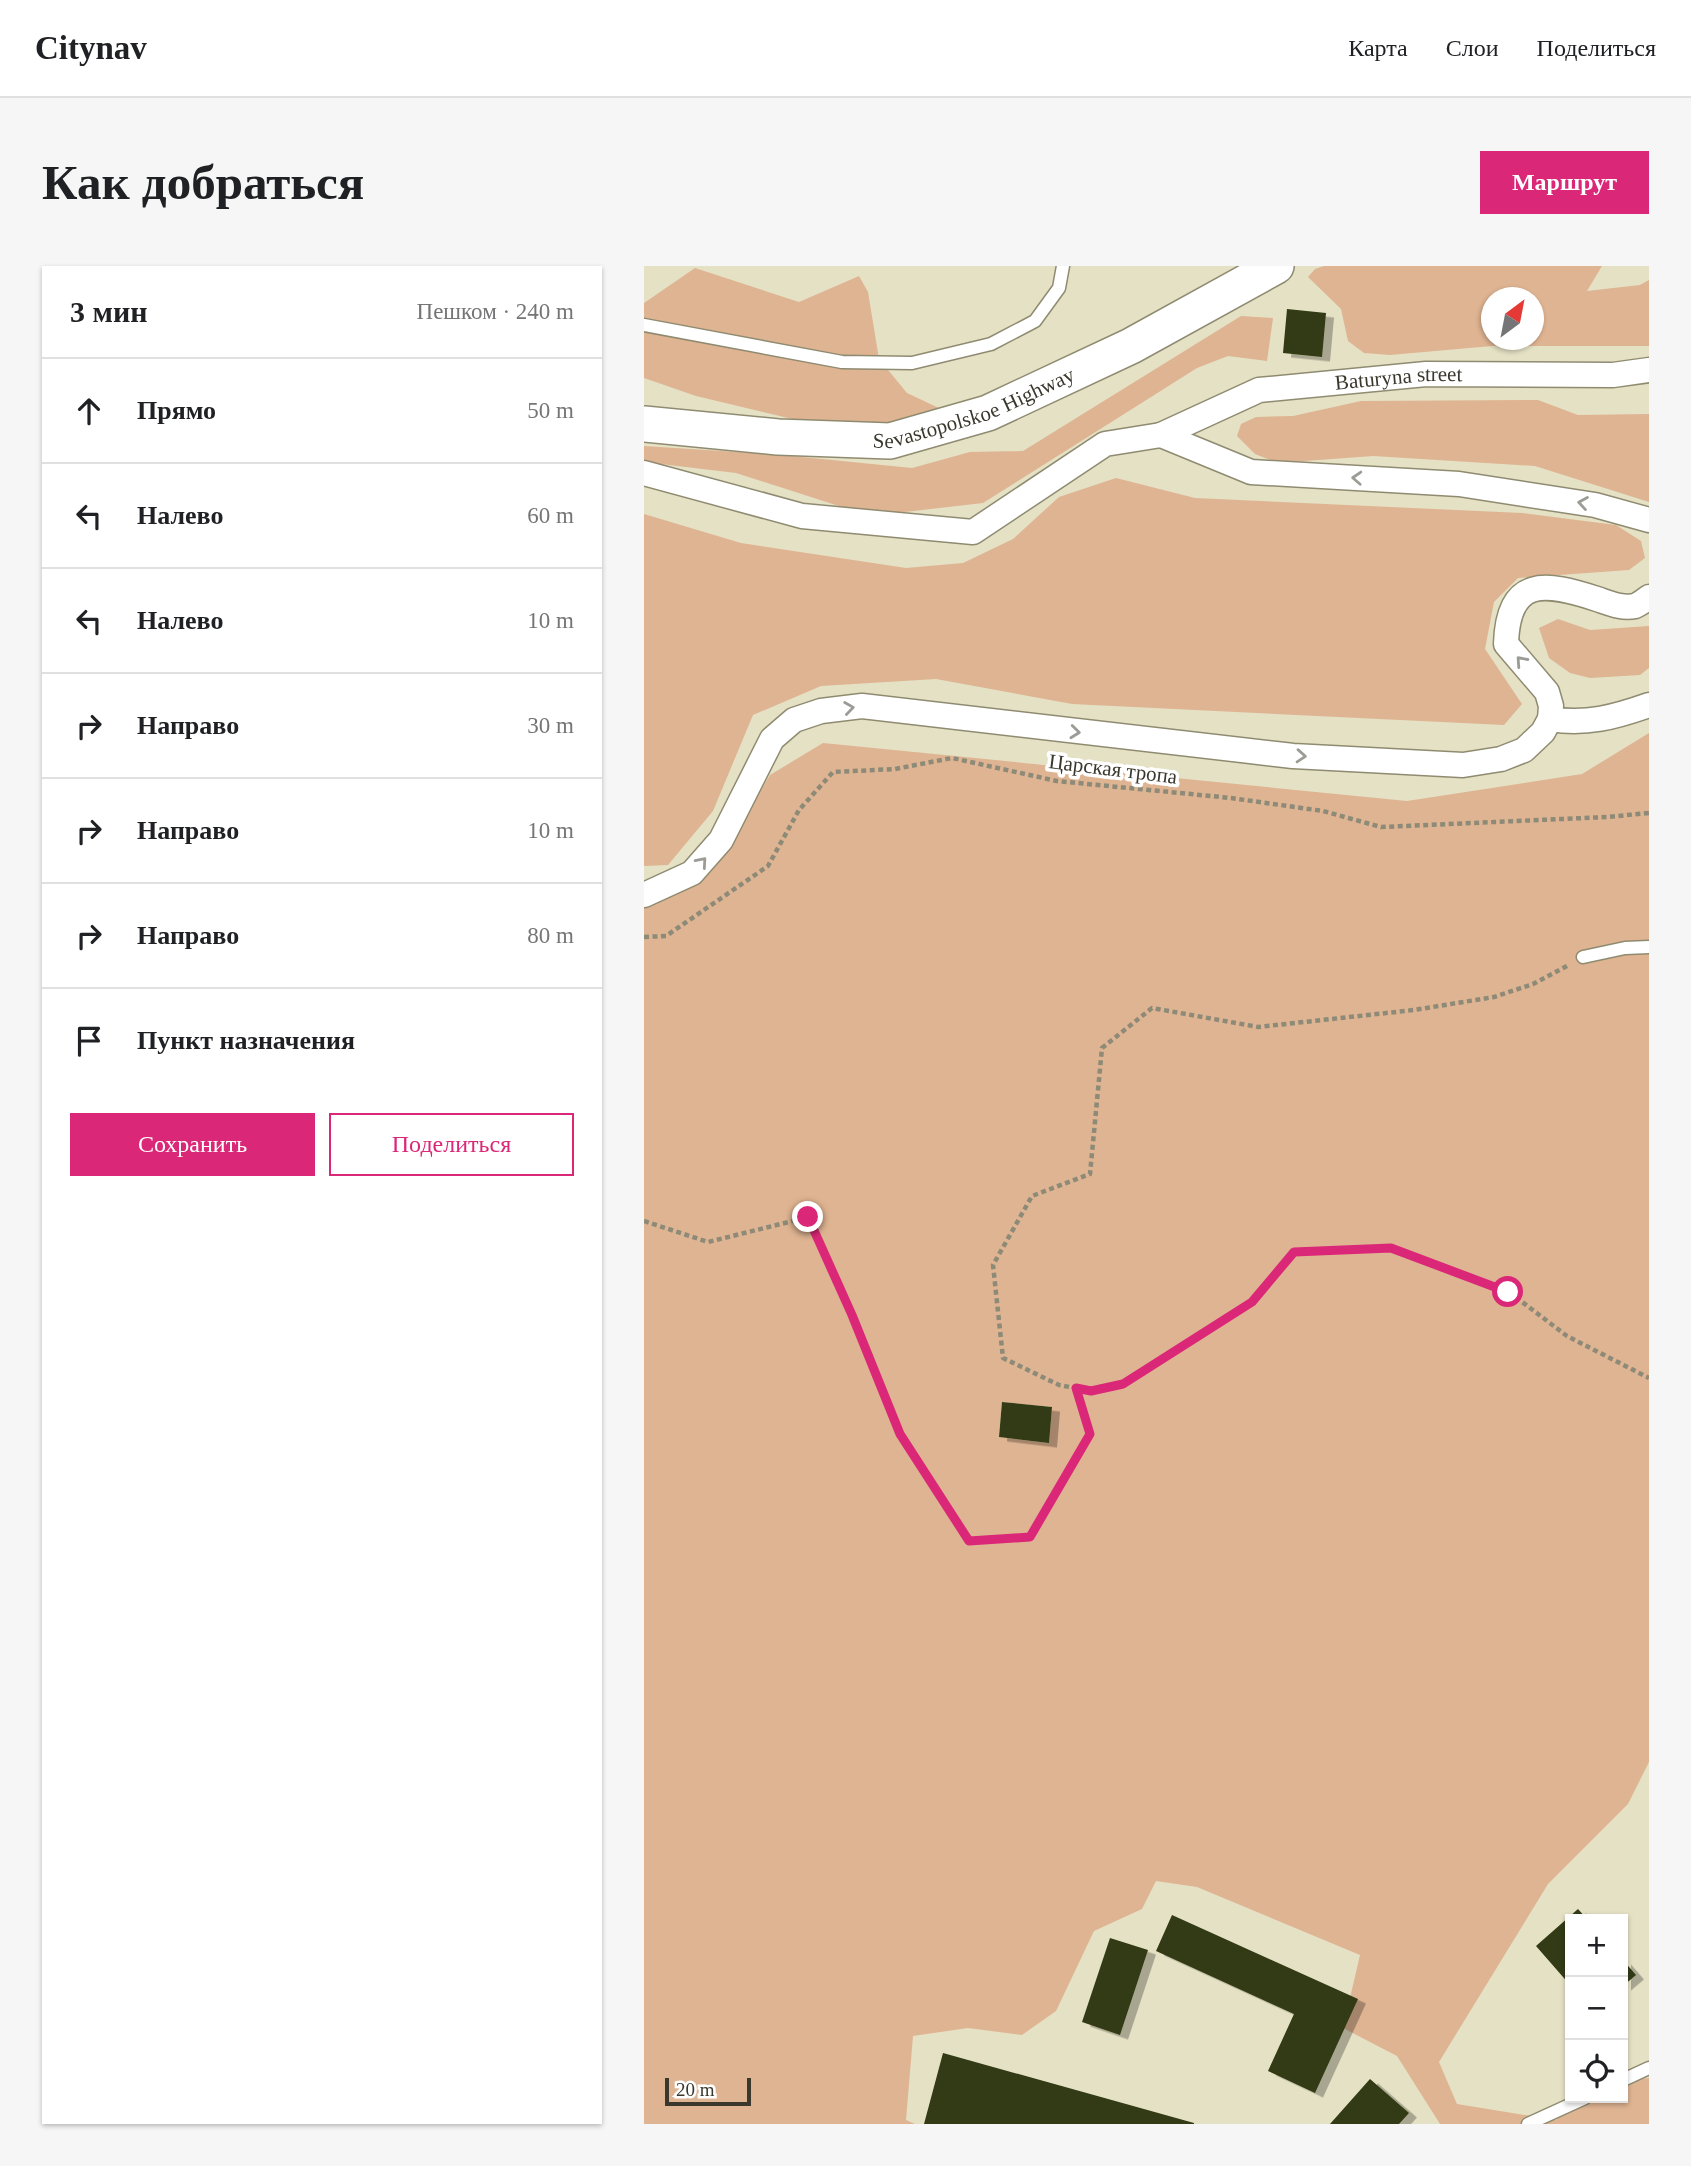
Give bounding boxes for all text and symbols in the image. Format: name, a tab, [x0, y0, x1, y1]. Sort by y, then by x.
text: Citynav	[35, 30, 147, 66]
text: Карта	[1348, 35, 1408, 61]
text: Слои	[1446, 35, 1499, 61]
text: Поделиться	[1537, 35, 1656, 61]
button: Маршрут	[1480, 151, 1649, 214]
text: Как добраться	[42, 155, 364, 210]
north arrow	[1481, 287, 1544, 350]
text: 3 мин	[70, 295, 148, 328]
text: Пешком · 240 m	[417, 299, 574, 324]
street label: Sevastopolskoe Highway	[872, 362, 1079, 453]
street label: Baturyna street	[1334, 362, 1463, 395]
icon: ahead	[70, 392, 108, 430]
text: Прямо	[137, 396, 216, 425]
text: 50 m	[527, 398, 574, 423]
one-way arrow	[1352, 471, 1363, 486]
one-way arrow	[1577, 496, 1589, 511]
icon: left	[70, 497, 108, 535]
text: Налево	[137, 501, 223, 530]
text: 60 m	[527, 503, 574, 528]
icon: left	[70, 602, 108, 640]
text: Налево	[137, 606, 223, 635]
text: 10 m	[527, 608, 574, 633]
one-way arrow	[1516, 656, 1529, 669]
one-way arrow	[843, 700, 855, 715]
icon: right	[70, 707, 108, 745]
text: Направо	[137, 711, 239, 740]
text: 30 m	[527, 713, 574, 738]
one-way arrow	[1069, 724, 1081, 739]
street label: Царская тропа	[1047, 749, 1179, 789]
one-way arrow	[1296, 749, 1307, 764]
icon: right	[70, 812, 108, 850]
text: Направо	[137, 816, 239, 845]
text: 10 m	[527, 818, 574, 843]
one-way arrow	[694, 857, 706, 870]
icon: right	[70, 917, 108, 955]
text: Направо	[137, 921, 239, 950]
text: 80 m	[527, 923, 574, 948]
icon: arrive	[70, 1022, 108, 1060]
text: Пункт назначения	[137, 1026, 355, 1055]
button: Сохранить	[70, 1113, 315, 1176]
button: Поделиться	[329, 1113, 574, 1176]
route end	[792, 1201, 823, 1232]
route start	[1492, 1276, 1523, 1307]
map controls	[1565, 1914, 1628, 2103]
button: +	[1565, 1914, 1628, 1977]
button: −	[1565, 1977, 1628, 2040]
button: locate	[1565, 2040, 1628, 2103]
scale bar	[665, 2075, 751, 2107]
text: 20 m	[676, 2079, 715, 2100]

